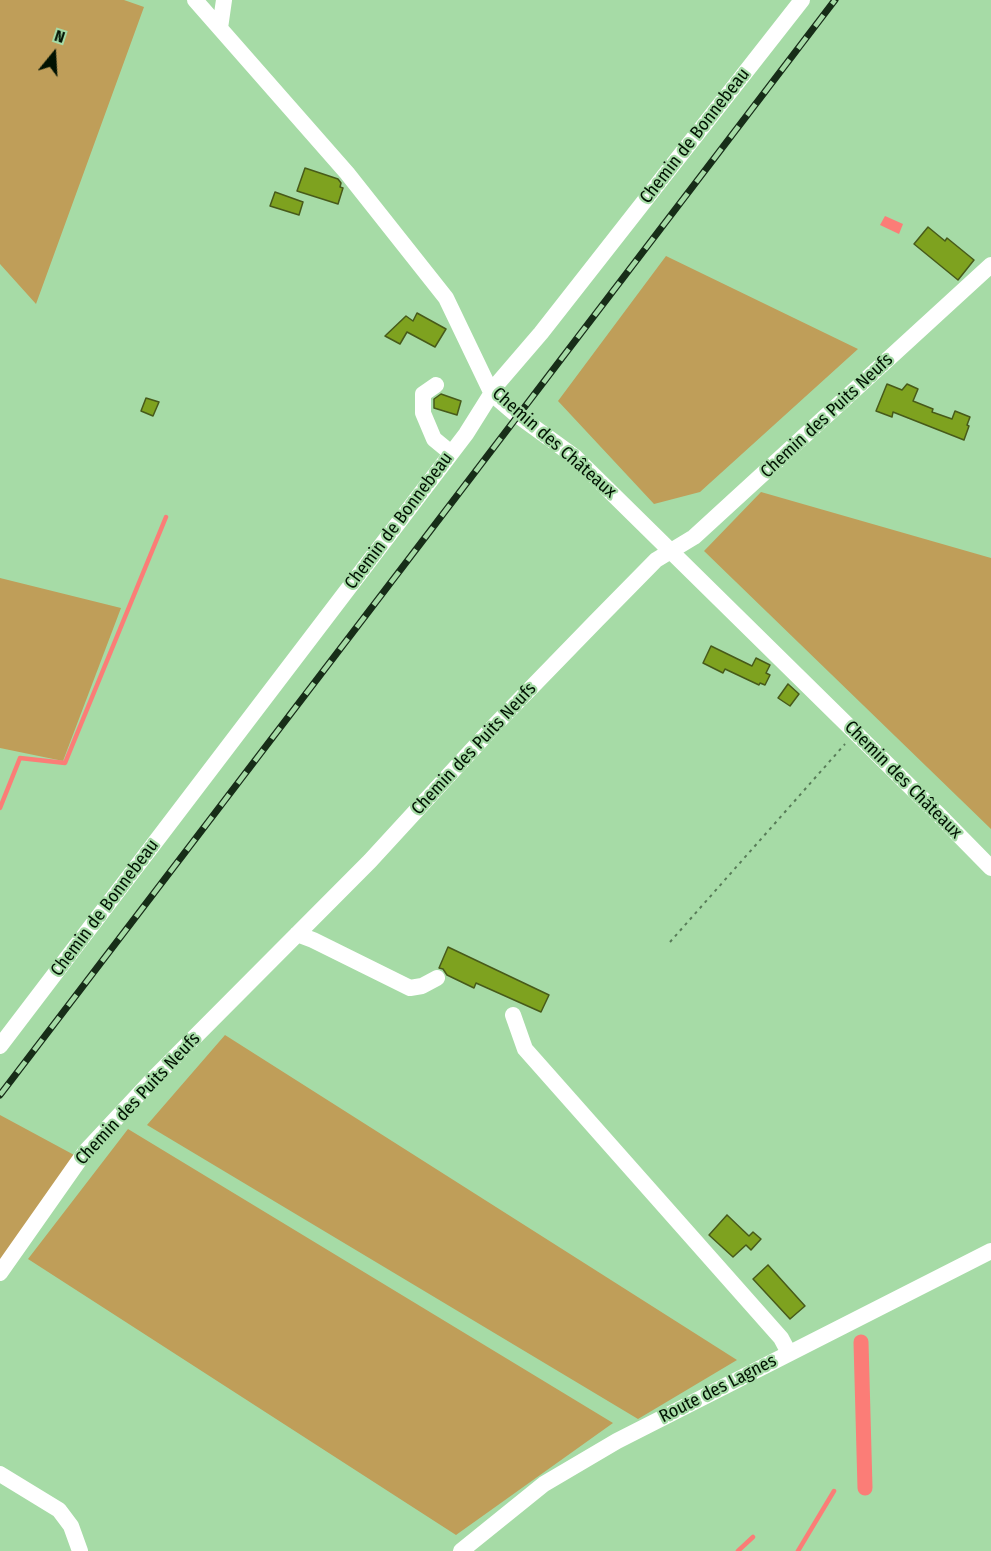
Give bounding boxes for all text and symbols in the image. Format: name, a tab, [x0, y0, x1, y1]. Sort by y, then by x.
north arrow	[24, 24, 84, 84]
text: N	[52, 26, 67, 47]
street label: Chemin de Bonnebeau	[635, 64, 755, 208]
street label: Chemin des Puits Neufs	[756, 349, 898, 483]
street label: Chemin des Châteaux	[487, 383, 621, 503]
street label: Chemin de Bonnebeau	[340, 448, 458, 594]
street label: Chemin des Puits Neufs	[407, 678, 541, 820]
street label: Chemin des Châteaux	[840, 717, 966, 843]
street label: Chemin de Bonnebeau	[46, 835, 164, 981]
street label: Chemin des Puits Neufs	[71, 1028, 205, 1170]
street label: Route des Lagnes	[656, 1350, 780, 1428]

